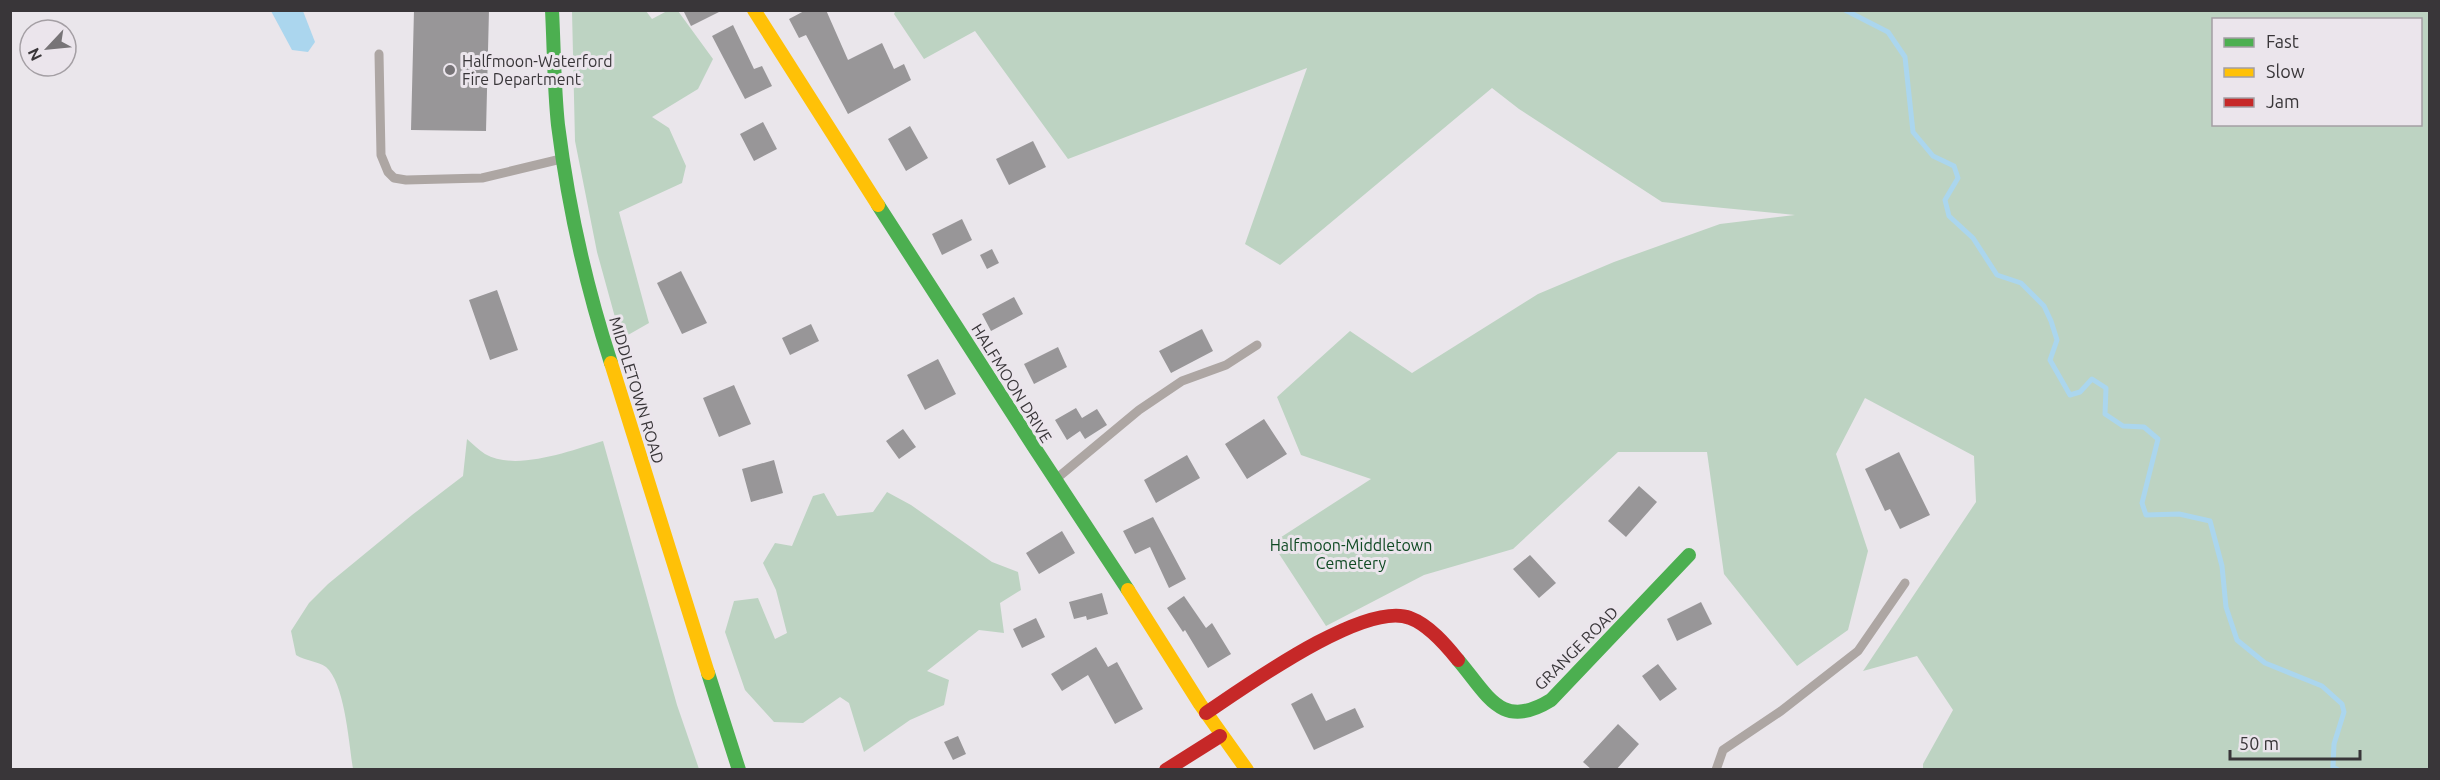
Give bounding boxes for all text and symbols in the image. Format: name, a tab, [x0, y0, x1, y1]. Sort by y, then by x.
north arrow	[18, 18, 78, 78]
legend	[2212, 18, 2422, 126]
text: Fast	[2266, 31, 2299, 51]
text: N	[24, 45, 45, 64]
place label: Halfmoon-Waterford Fire Department	[462, 52, 613, 88]
text: Slow	[2266, 61, 2305, 81]
marker: Halfmoon-Waterford Fire Department	[443, 63, 457, 77]
text: Jam	[2266, 91, 2300, 111]
street label: MIDDLETOWN ROAD	[606, 314, 668, 466]
street label: HALFMOON DRIVE	[968, 320, 1056, 446]
park label: Halfmoon-Middletown Cemetery	[1270, 536, 1432, 572]
street label: GRANGE ROAD	[1531, 603, 1621, 693]
scale bar	[2230, 723, 2360, 761]
text: 50 m	[2239, 733, 2279, 753]

